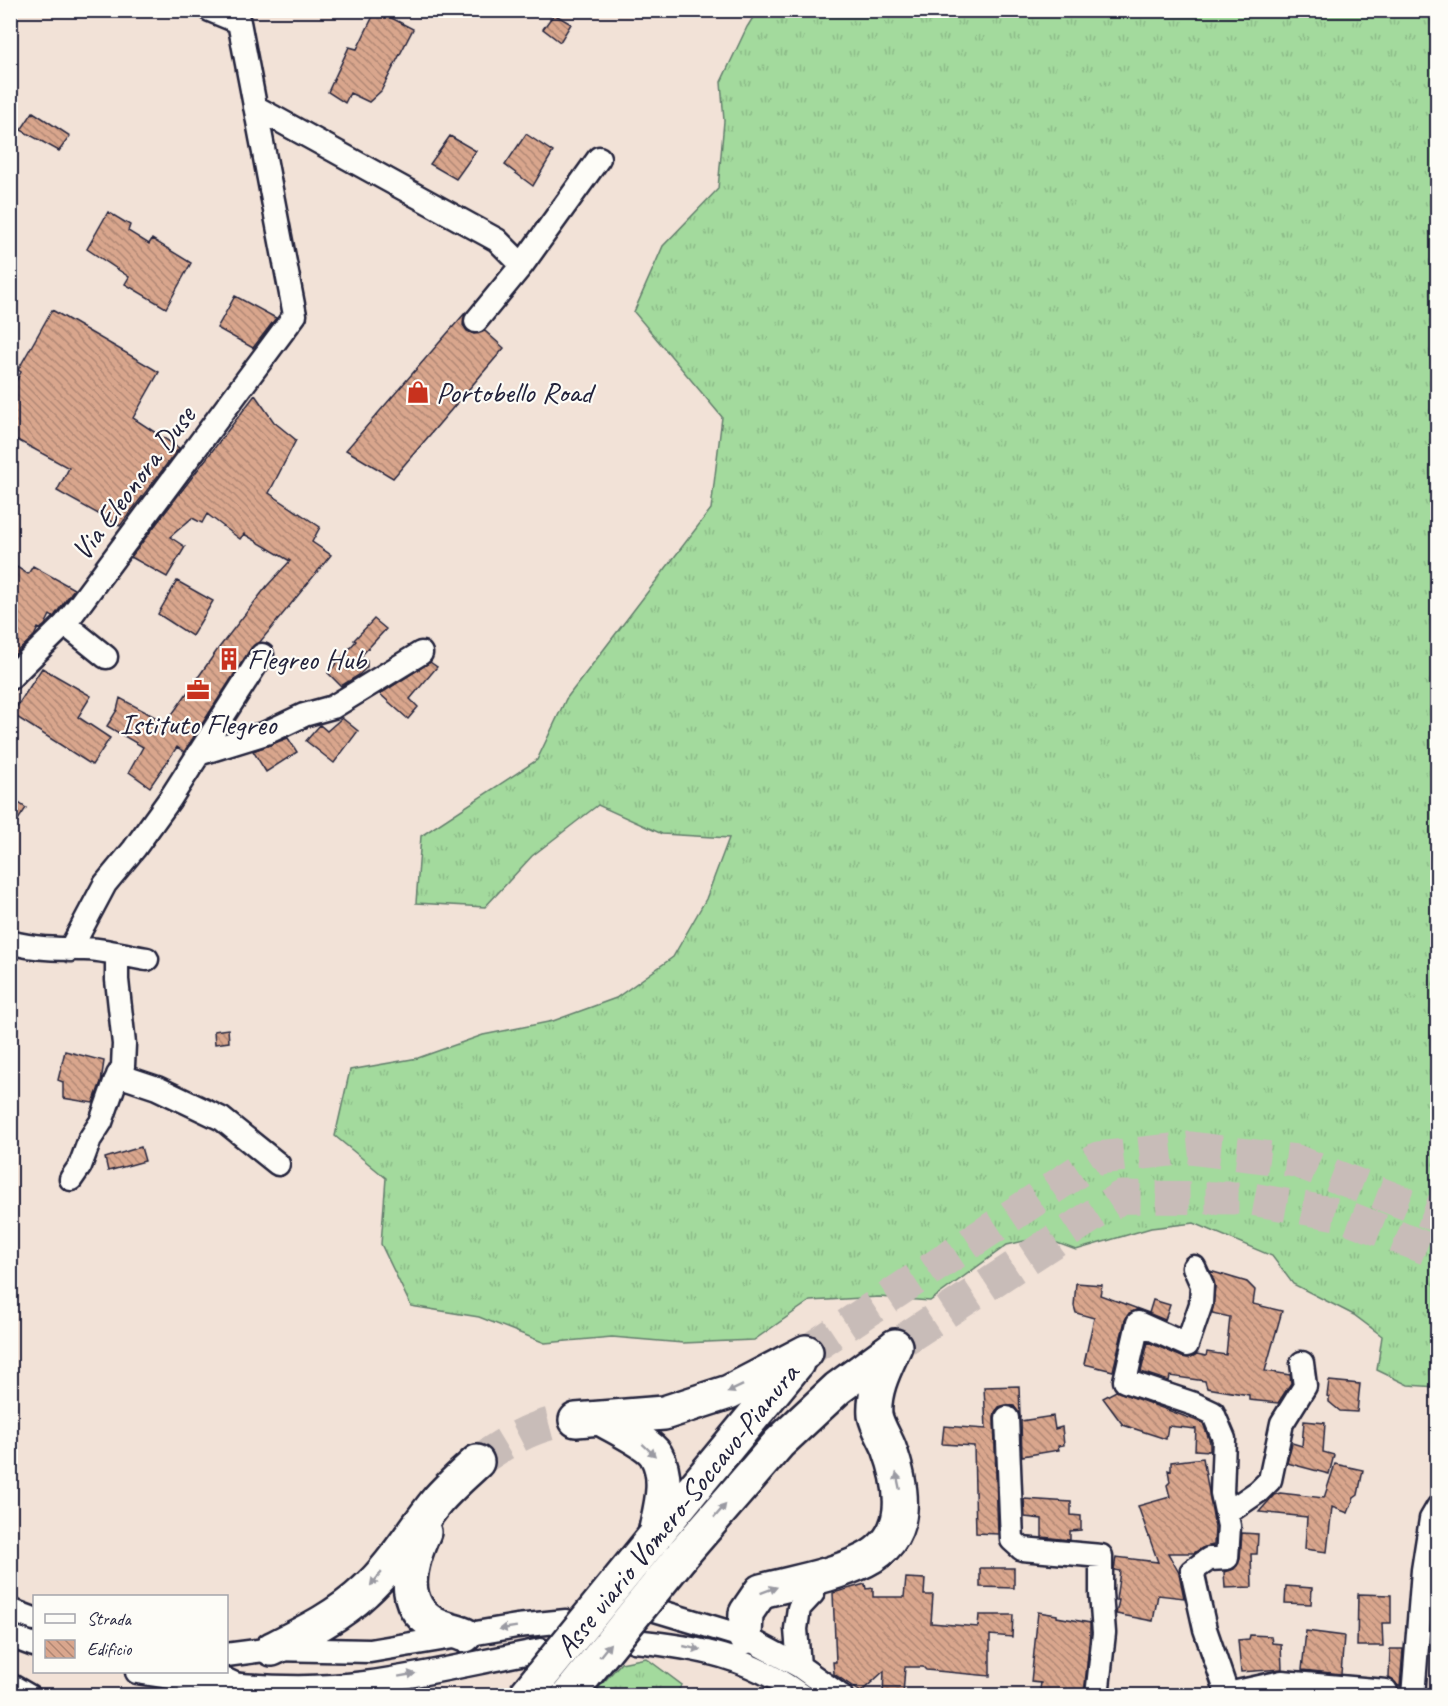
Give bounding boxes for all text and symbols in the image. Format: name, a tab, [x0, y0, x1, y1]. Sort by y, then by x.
place label: Portobello Road	[436, 373, 596, 411]
shop icon: Portobello Road	[405, 379, 431, 405]
street label: Via Eleonora Duse	[63, 396, 205, 568]
place label: Flegreo Hub	[247, 640, 368, 678]
building icon: Flegreo Hub	[216, 646, 242, 672]
office icon: Istituto Flegreo	[185, 677, 211, 703]
place label: Istituto Flegreo	[120, 705, 278, 743]
street label: Asse viario Vomero-Soccavo-Pianura	[547, 1354, 808, 1665]
one-way arrow	[727, 1384, 744, 1393]
one-way arrow	[641, 1443, 656, 1457]
one-way arrow	[893, 1471, 902, 1490]
one-way arrow	[713, 1504, 726, 1519]
one-way arrow	[370, 1571, 383, 1586]
one-way arrow	[760, 1585, 778, 1594]
legend	[33, 1595, 228, 1673]
text: Strada	[87, 1608, 132, 1630]
one-way arrow	[498, 1623, 517, 1632]
text: Edificio	[87, 1638, 133, 1660]
one-way arrow	[598, 1643, 611, 1658]
one-way arrow	[683, 1644, 702, 1653]
one-way arrow	[398, 1671, 417, 1680]

